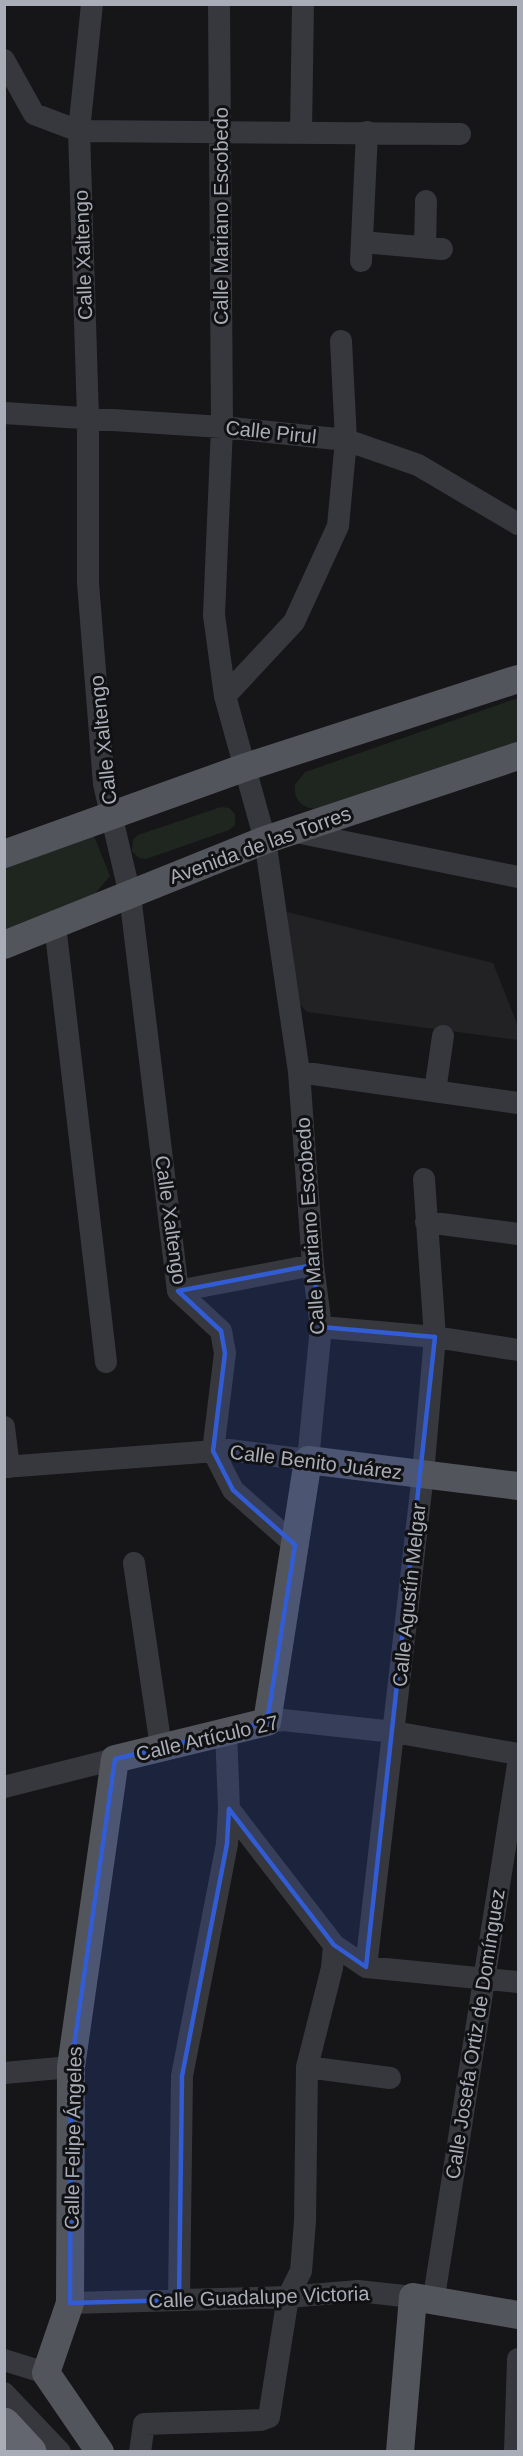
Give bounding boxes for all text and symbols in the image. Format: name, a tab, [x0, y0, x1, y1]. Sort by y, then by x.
street label: Calle Mariano Escobedo	[210, 107, 232, 325]
street label: Calle Xaltengo	[70, 190, 96, 320]
street label: Calle Pirul	[225, 416, 317, 448]
street label: Calle Xaltengo	[85, 674, 121, 806]
street label: Avenida de las Torres	[166, 802, 354, 888]
street label: Calle Mariano Escobedo	[291, 1117, 329, 1335]
street label: Calle Xaltengo	[151, 1154, 191, 1286]
street label: Calle Benito Juárez	[229, 1441, 403, 1483]
street label: Calle Agustín Melgar	[388, 1502, 430, 1688]
street label: Calle Artículo 27	[134, 1711, 280, 1765]
street label: Calle Josefa Ortiz de Domínguez	[441, 1887, 509, 2181]
street label: Calle Felipe Ángeles	[60, 2046, 86, 2230]
street label: Calle Guadalupe Victoria	[148, 2282, 371, 2312]

